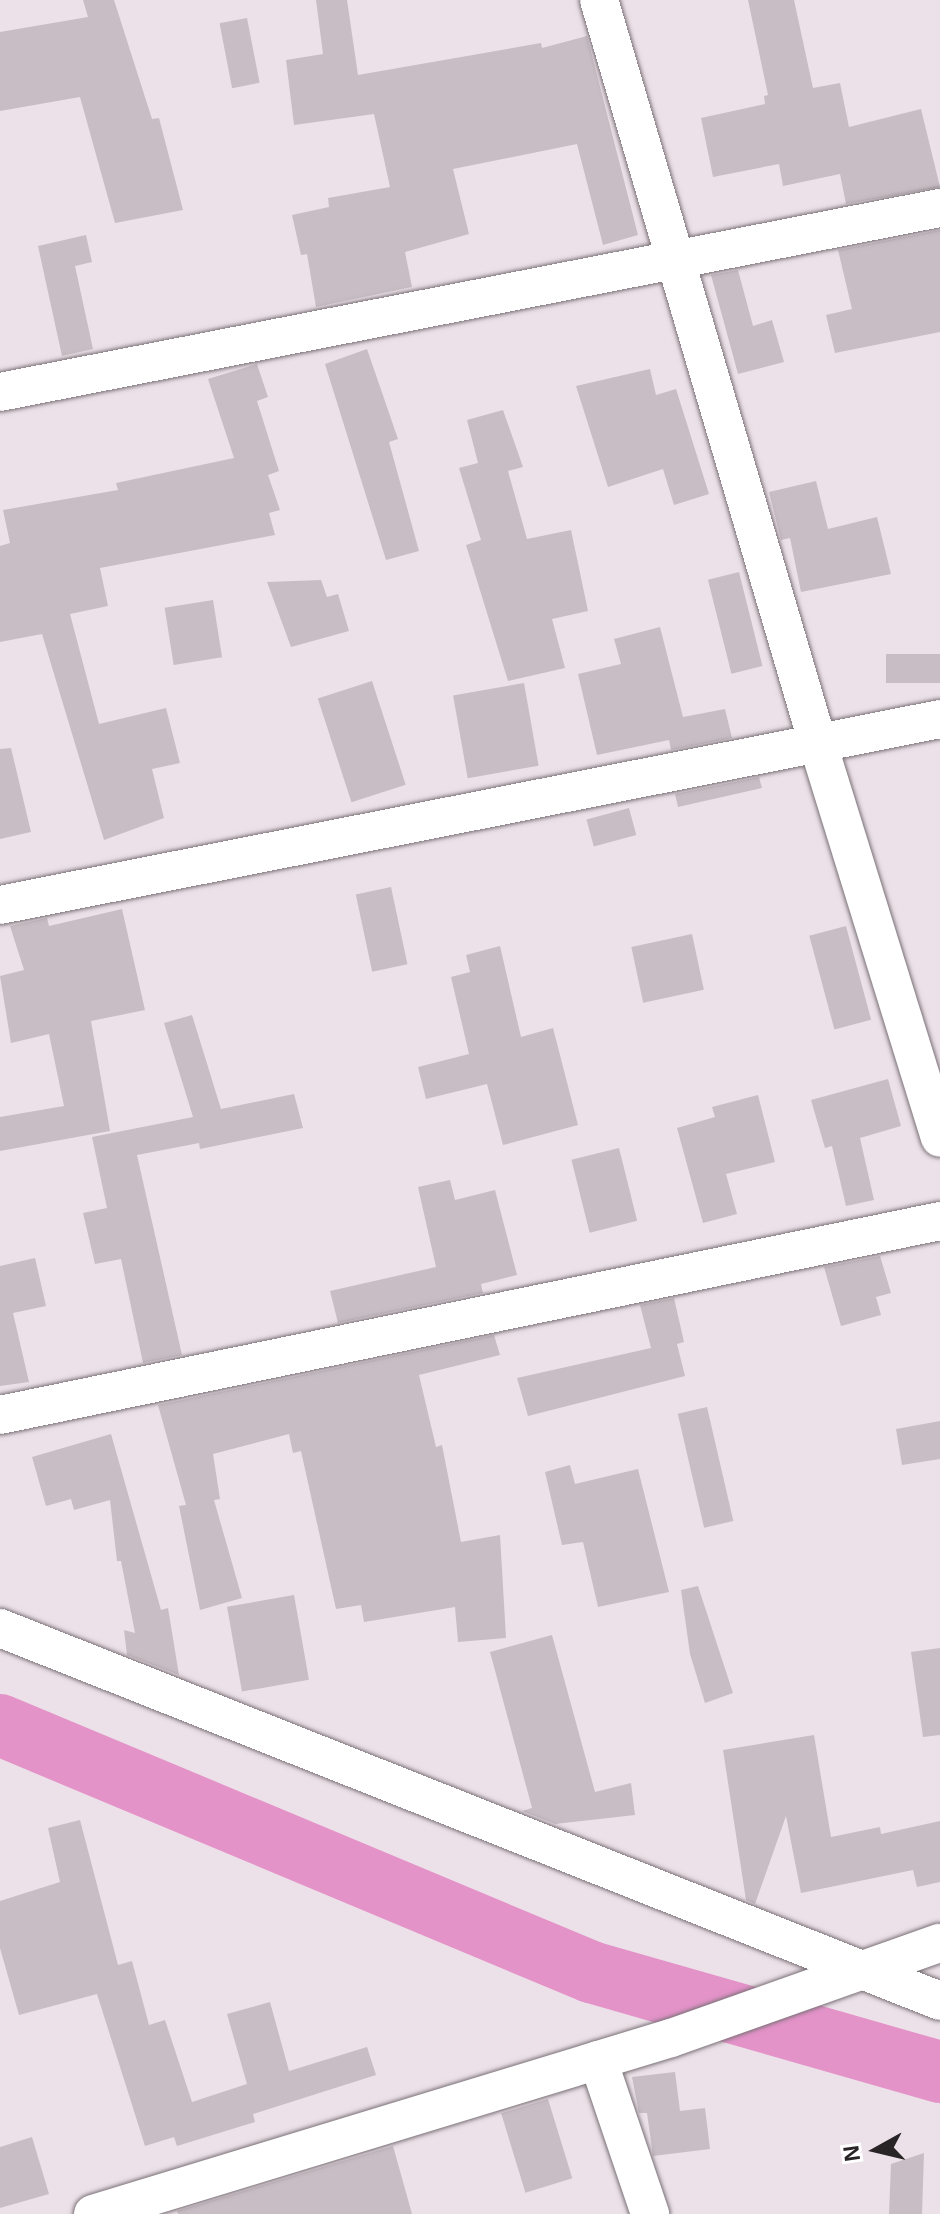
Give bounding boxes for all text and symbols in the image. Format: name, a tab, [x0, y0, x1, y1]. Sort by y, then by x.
north arrow	[836, 2110, 916, 2190]
text: N	[838, 2144, 865, 2163]

